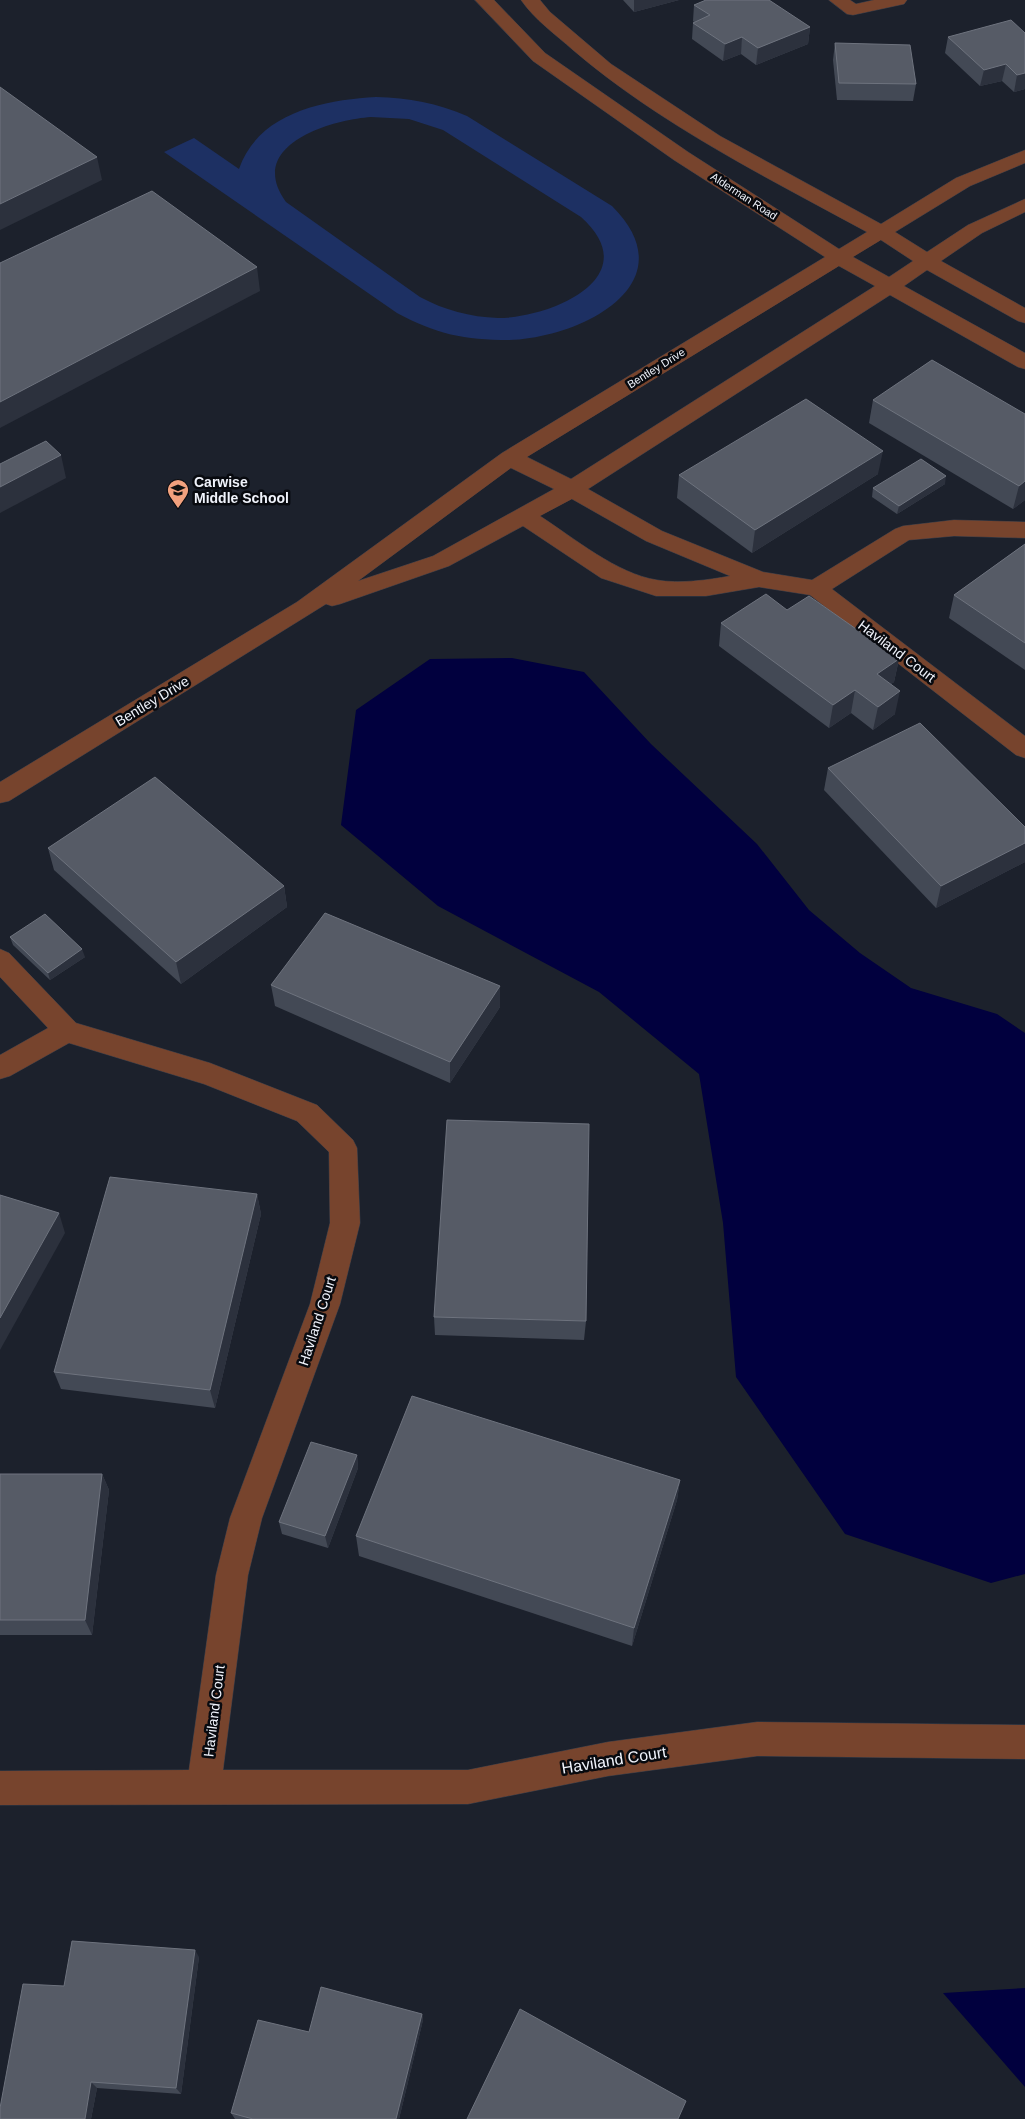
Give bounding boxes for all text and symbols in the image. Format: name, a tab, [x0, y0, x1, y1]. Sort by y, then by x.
street label: Alderman Road	[709, 170, 779, 222]
street label: Bentley Drive	[625, 346, 687, 390]
place label: Carwise Middle School	[194, 474, 289, 506]
school or university icon: Carwise Middle School	[166, 478, 190, 509]
street label: Haviland Court	[855, 617, 939, 685]
street label: Bentley Drive	[112, 673, 192, 729]
street label: Haviland Court	[295, 1274, 339, 1368]
street label: Haviland Court	[200, 1664, 228, 1758]
street label: Haviland Court	[560, 1743, 668, 1777]

